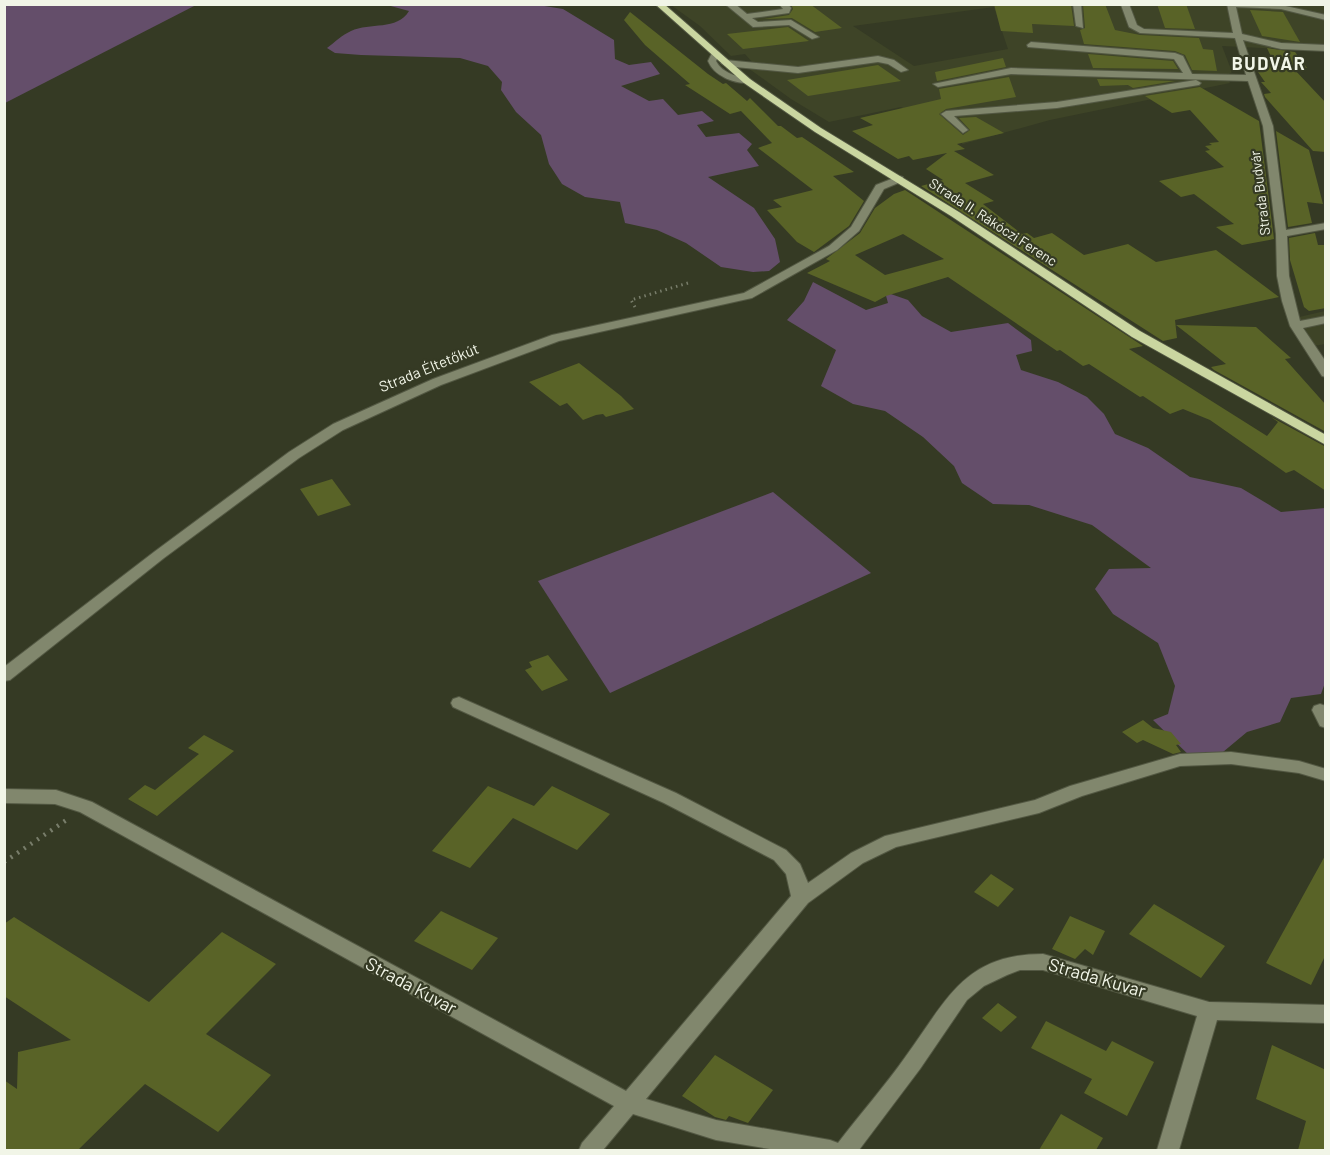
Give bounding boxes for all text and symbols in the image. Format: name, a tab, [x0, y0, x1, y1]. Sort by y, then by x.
district label: BUDVÁR	[1232, 52, 1306, 74]
street label: Strada Budvár	[1246, 150, 1273, 237]
street label: Strada II. Rákóczi Ferenc	[926, 174, 1060, 269]
street label: Strada Éltetőkút	[376, 339, 481, 395]
street label: Strada Kuvar	[362, 952, 461, 1019]
street label: Strada Kuvar	[1046, 953, 1149, 1002]

